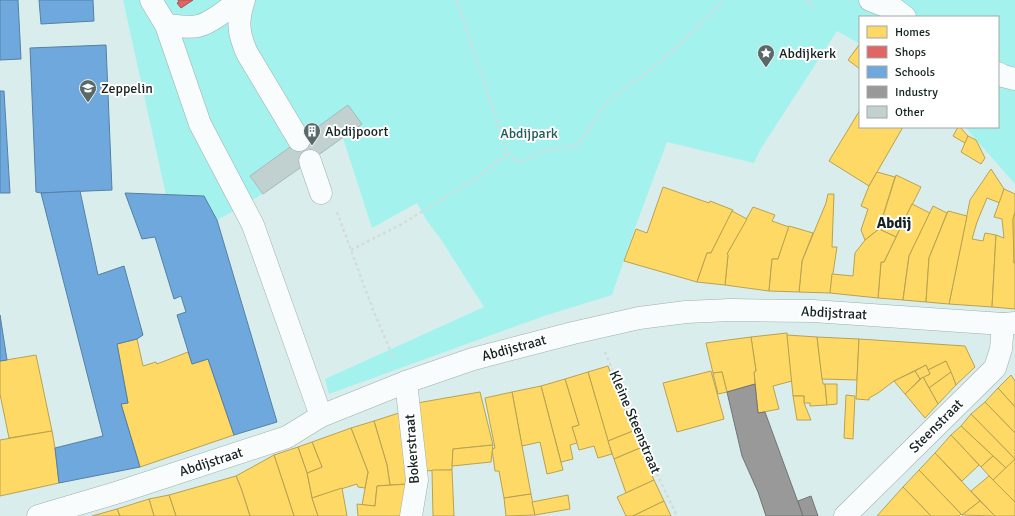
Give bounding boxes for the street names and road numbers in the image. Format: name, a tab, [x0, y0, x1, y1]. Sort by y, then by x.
street label: Abdijstraat	[801, 303, 868, 323]
street label: Abdijstraat	[480, 331, 548, 365]
street label: Kleine Steenstraat	[606, 368, 664, 476]
street label: Steenstraat	[906, 395, 967, 456]
street label: Bokerstraat	[401, 414, 423, 484]
street label: Abdijstraat	[177, 444, 245, 480]

